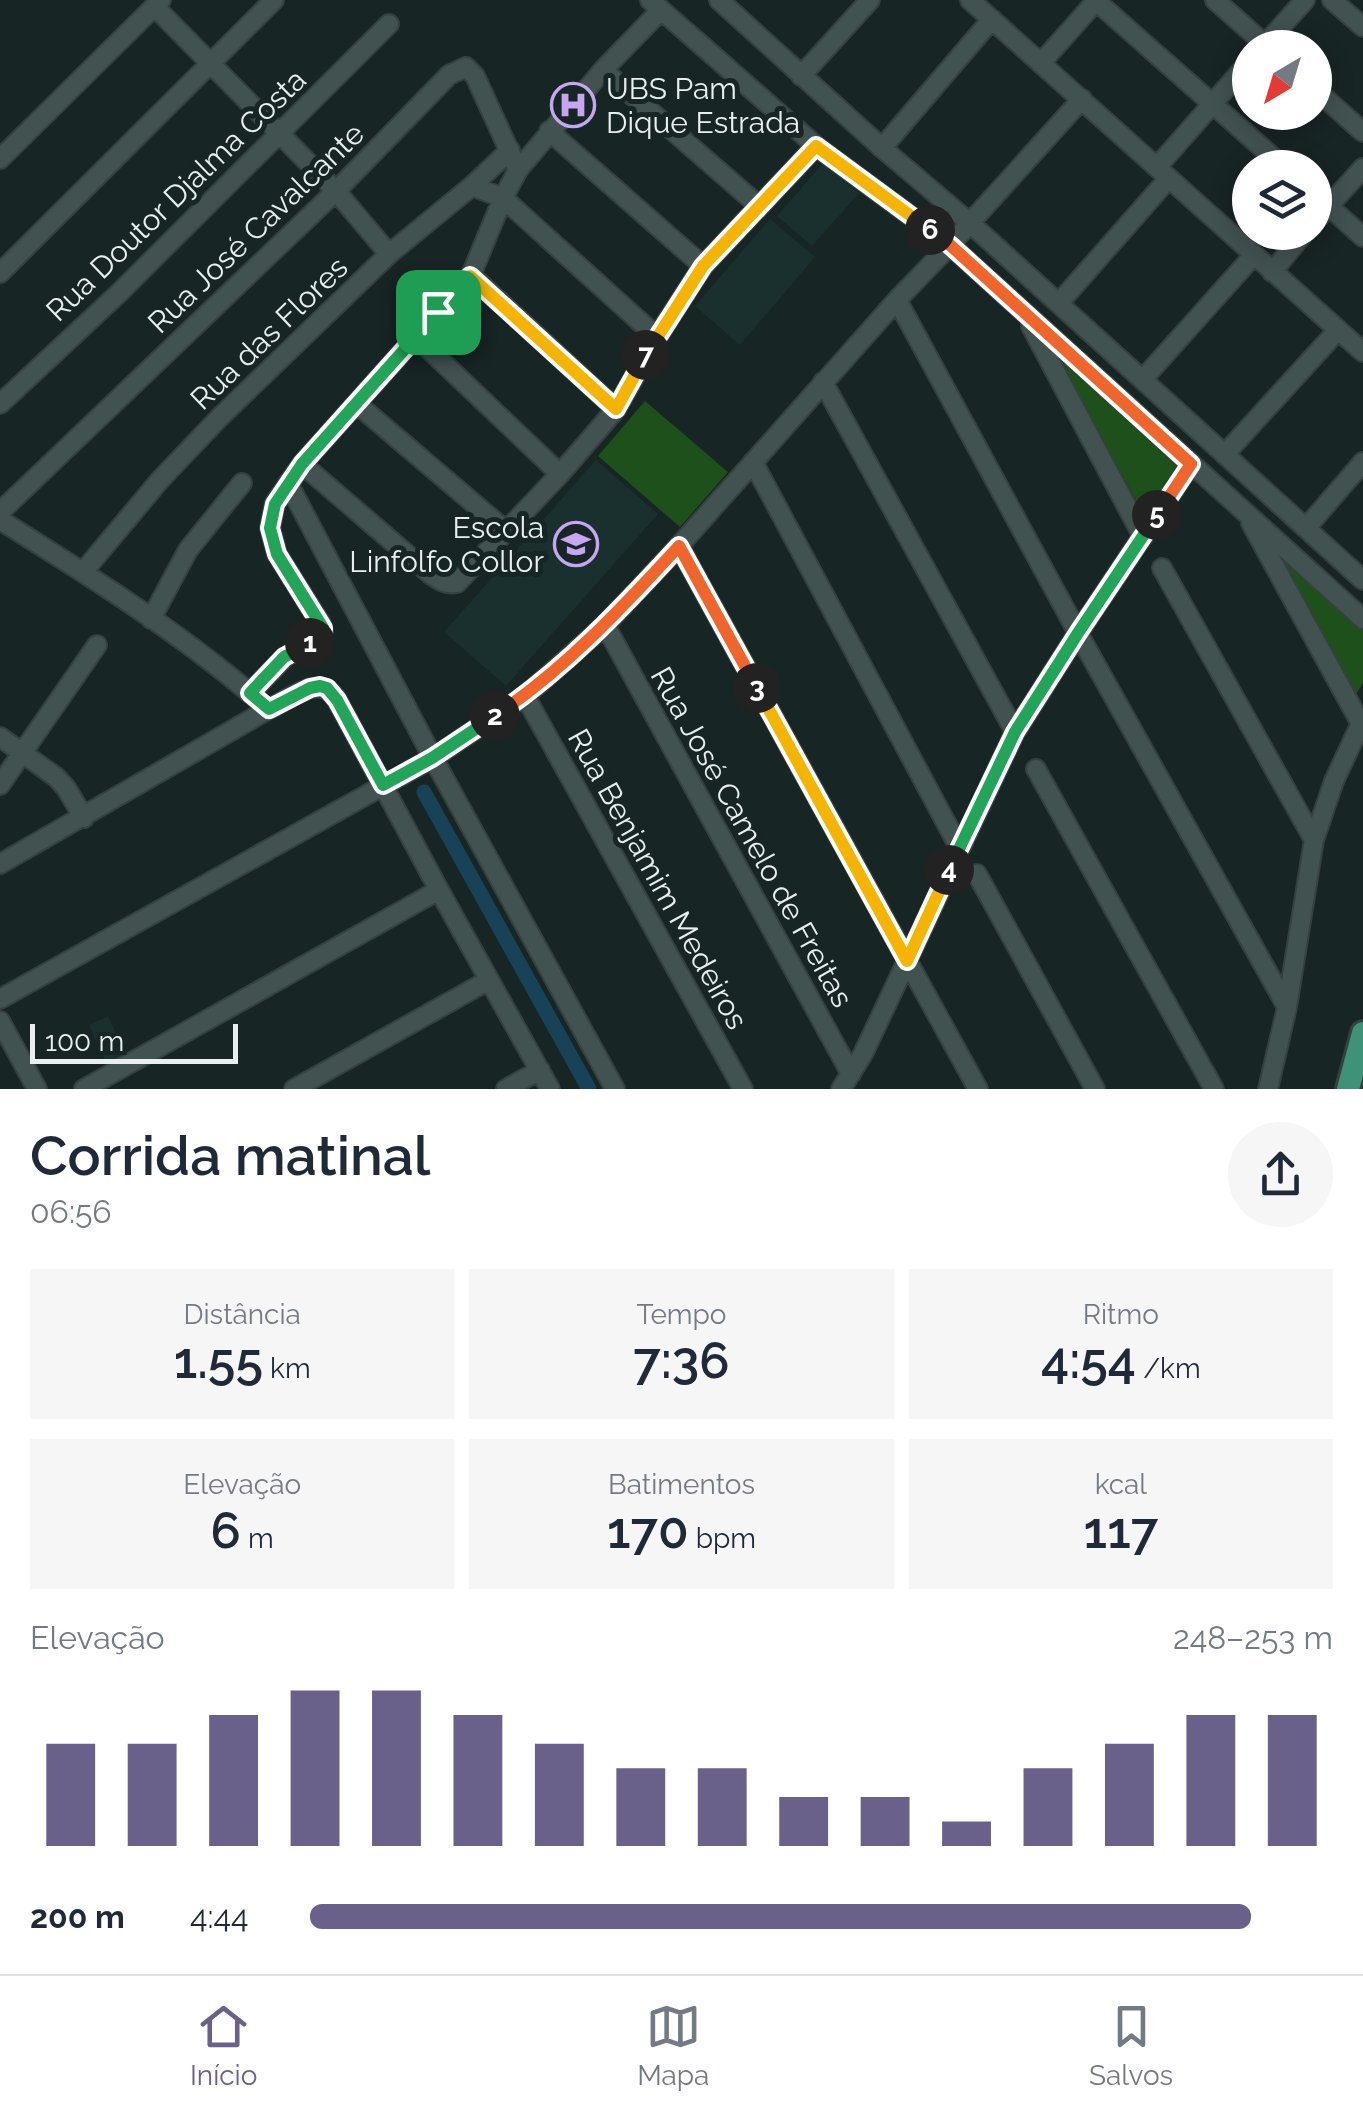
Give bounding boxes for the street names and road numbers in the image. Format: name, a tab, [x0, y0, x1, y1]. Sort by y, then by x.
street label: Rua Doutor Djalma Costa	[39, 62, 313, 328]
street label: Rua José Cavalcante	[141, 116, 371, 340]
street label: Rua das Flores	[183, 250, 355, 416]
street label: Rua José Camelo de Freitas	[644, 661, 860, 1013]
street label: Rua Benjamim Medeiros	[561, 723, 755, 1035]

